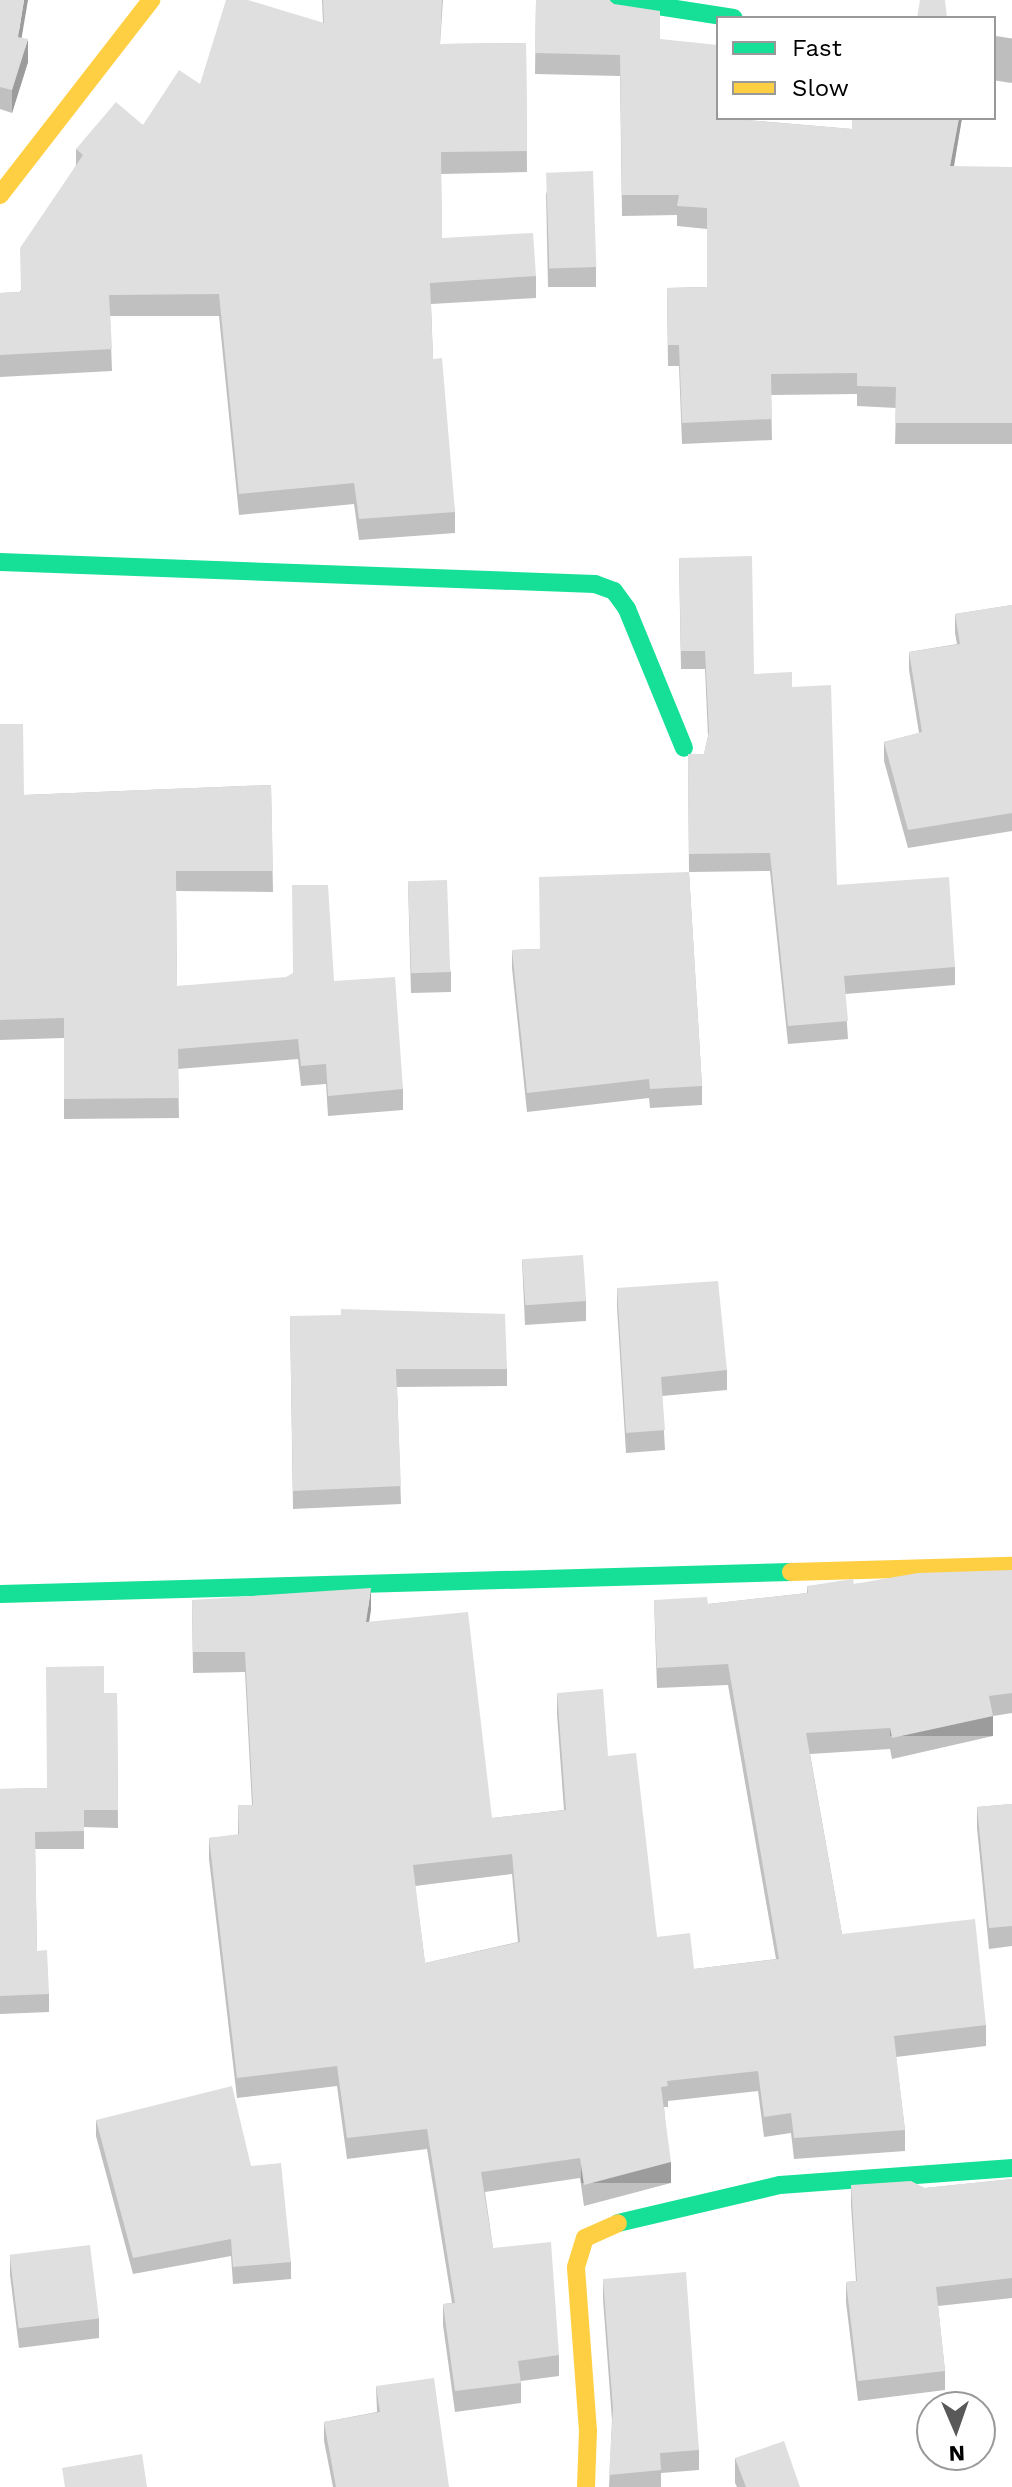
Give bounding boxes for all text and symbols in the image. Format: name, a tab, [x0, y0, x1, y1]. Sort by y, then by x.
legend	[716, 16, 996, 120]
text: Fast	[792, 34, 842, 62]
text: Slow	[792, 74, 849, 102]
north arrow	[916, 2391, 996, 2471]
text: N	[948, 2441, 965, 2466]

